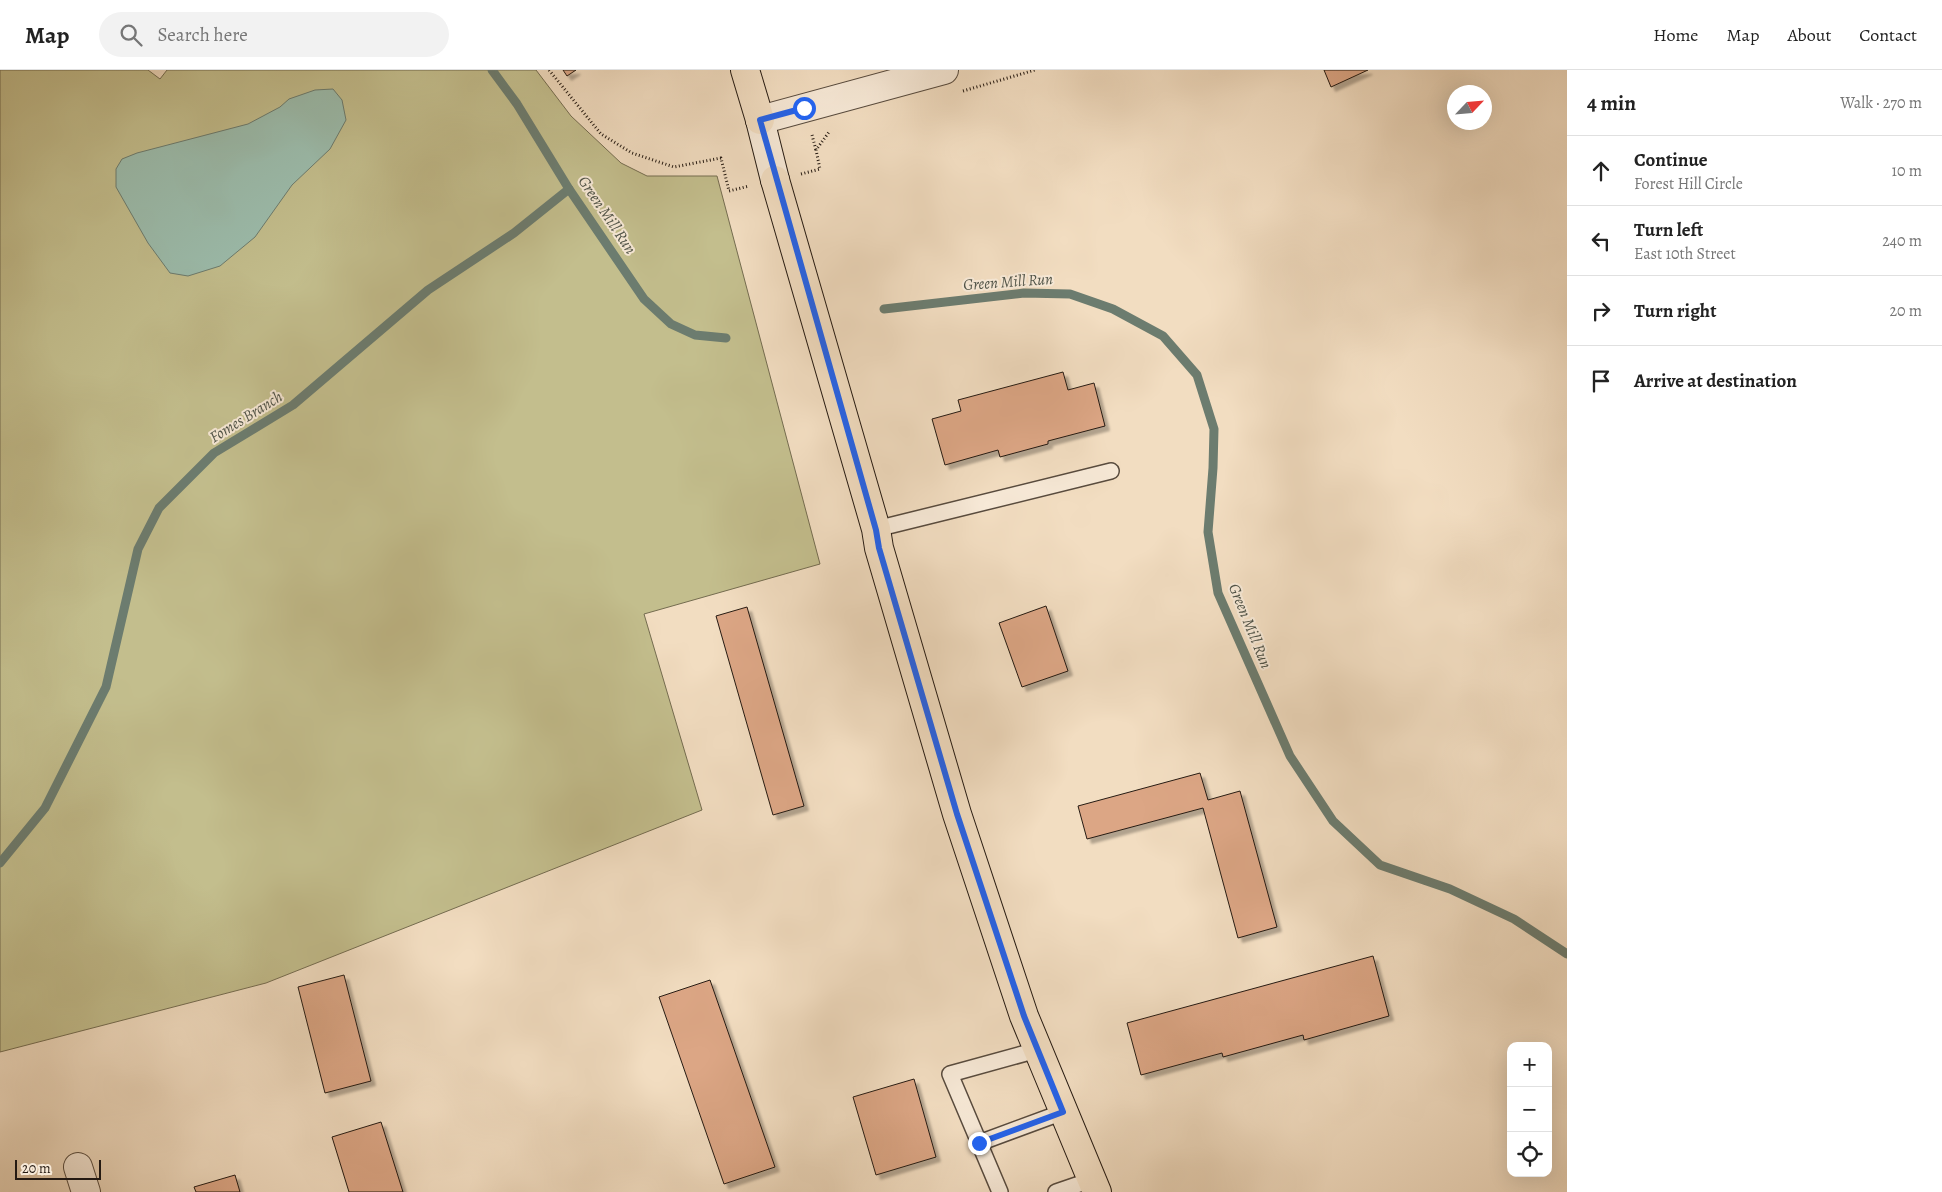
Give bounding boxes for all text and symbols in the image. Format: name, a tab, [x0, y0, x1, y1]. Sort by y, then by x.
search box	[99, 12, 449, 57]
text: Map	[25, 19, 69, 51]
icon: search	[117, 21, 145, 49]
text: Search here	[157, 22, 248, 48]
text: Home	[1653, 23, 1698, 47]
text: Map	[1726, 23, 1759, 47]
text: About	[1787, 23, 1831, 47]
text: Contact	[1859, 23, 1917, 47]
north arrow	[1447, 85, 1492, 130]
text: 4 min	[1587, 89, 1636, 117]
text: Walk · 270 m	[1840, 92, 1922, 114]
route start	[793, 97, 816, 120]
text: Continue	[1634, 147, 1708, 173]
icon: ahead	[1587, 157, 1615, 185]
text: 10 m	[1892, 160, 1922, 182]
water label: Green Mill Run	[573, 172, 641, 258]
text: Forest Hill Circle	[1634, 173, 1743, 195]
text: Turn left	[1634, 217, 1703, 243]
icon: left	[1587, 227, 1615, 255]
text: 240 m	[1882, 230, 1922, 252]
text: East 10th Street	[1634, 243, 1736, 265]
water label: Green Mill Run	[962, 268, 1054, 296]
icon: right	[1587, 297, 1615, 325]
text: Turn right	[1634, 298, 1716, 324]
text: 20 m	[1889, 300, 1922, 322]
icon: arrive	[1587, 367, 1615, 395]
text: Arrive at destination	[1634, 368, 1797, 394]
water label: Fomes Branch	[205, 386, 287, 448]
water label: Green Mill Run	[1223, 580, 1277, 672]
map controls	[1507, 1042, 1552, 1177]
button: +	[1507, 1042, 1552, 1087]
button: −	[1507, 1087, 1552, 1132]
route end	[968, 1132, 991, 1155]
button: locate	[1507, 1132, 1552, 1177]
scale bar	[15, 1157, 101, 1180]
text: 20 m	[22, 1159, 51, 1178]

